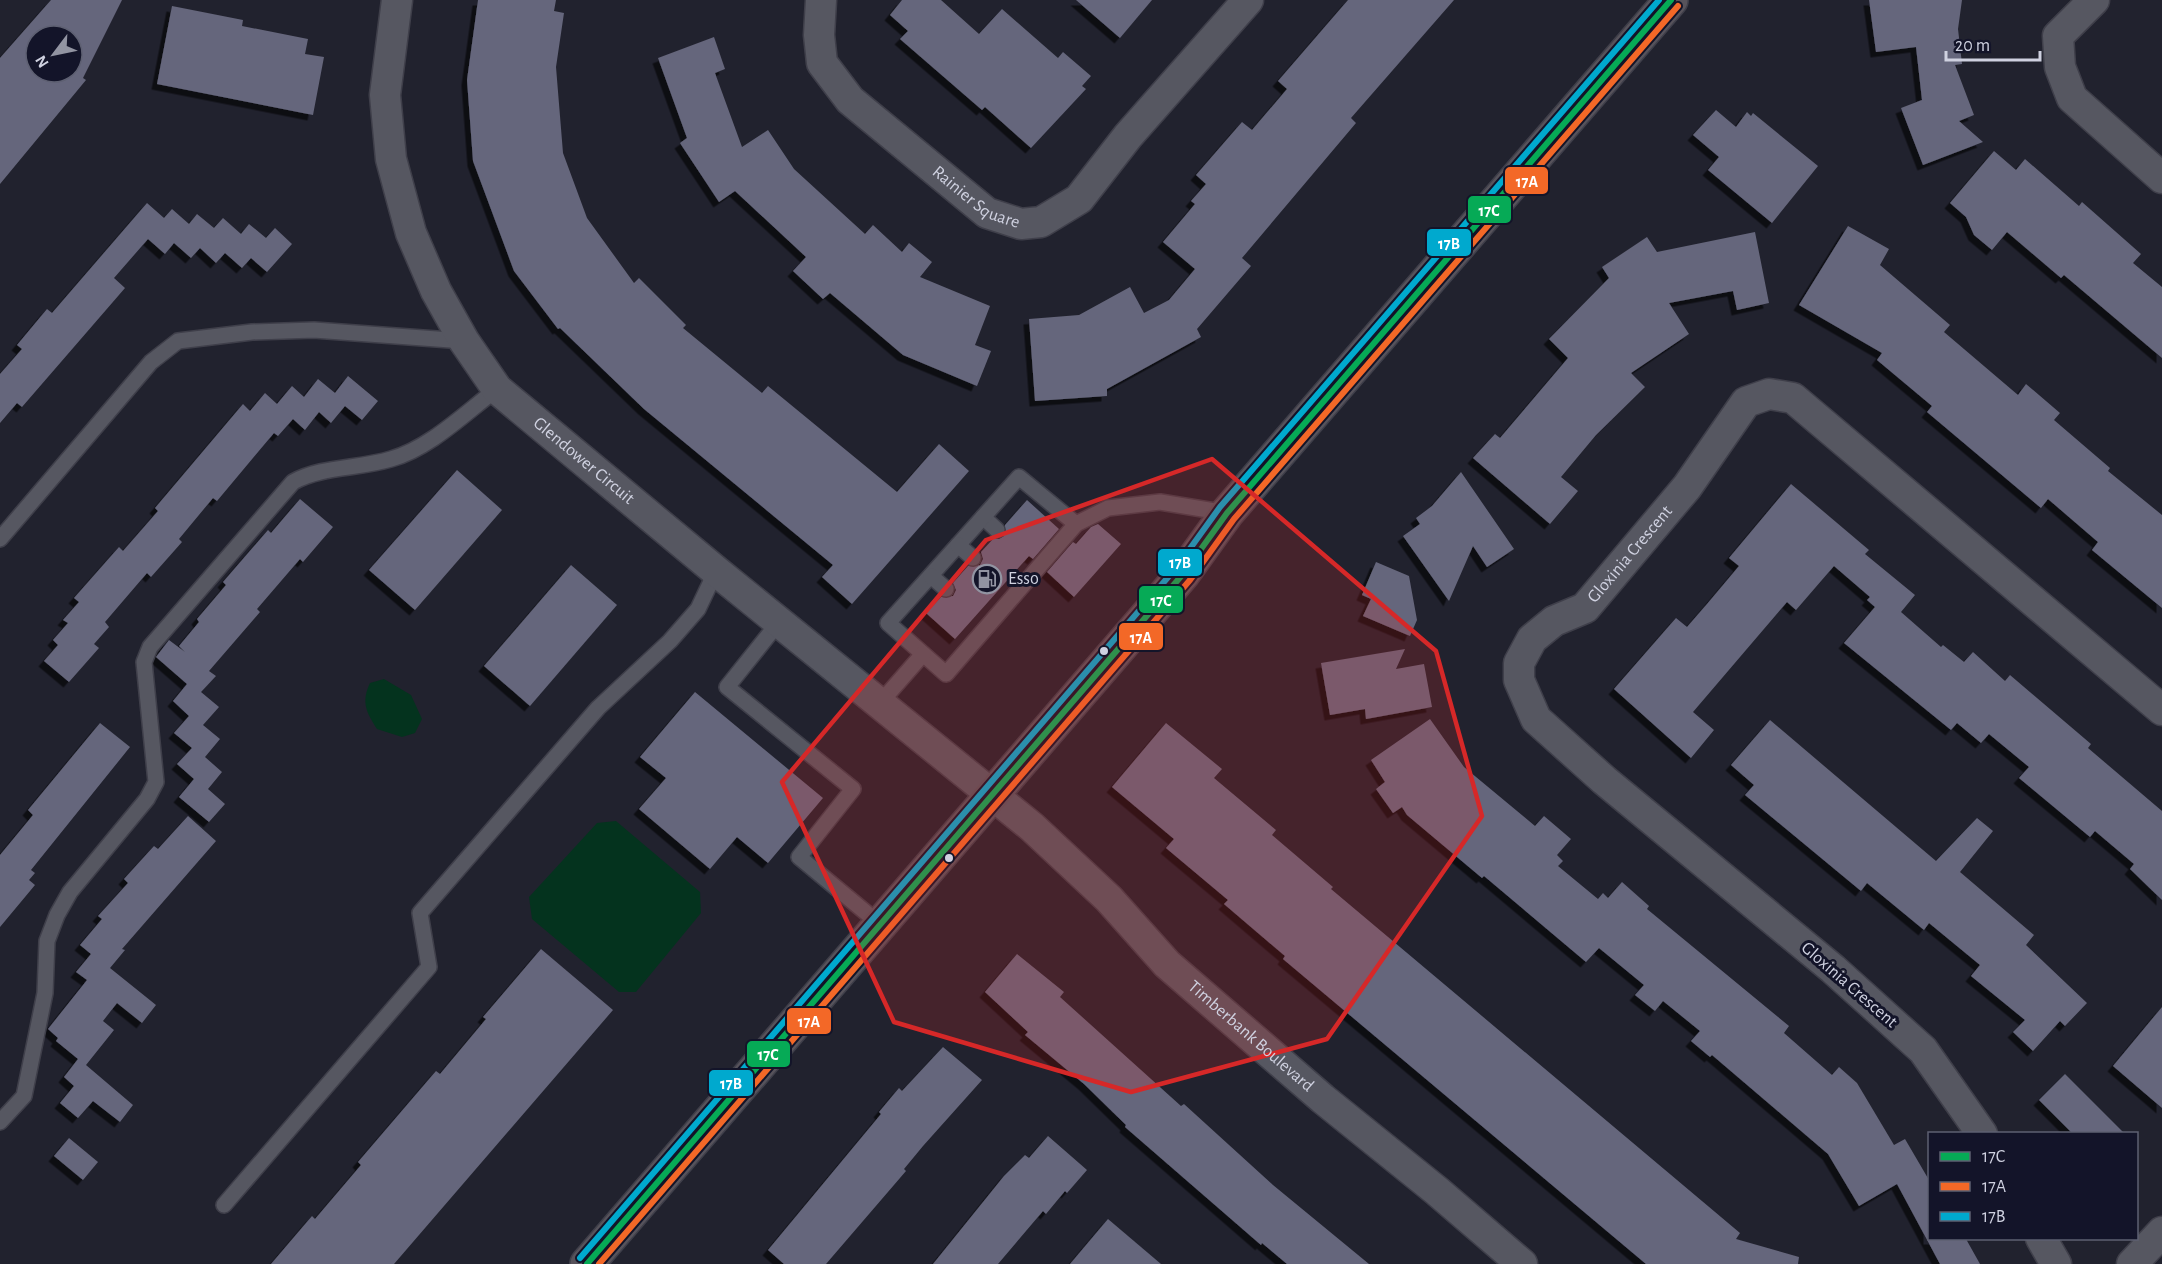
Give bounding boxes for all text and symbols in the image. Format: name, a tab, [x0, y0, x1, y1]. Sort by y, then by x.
north arrow	[24, 24, 84, 84]
scale bar	[1946, 24, 2040, 62]
text: 20 m	[1955, 37, 1990, 55]
text: N	[32, 52, 52, 70]
street label: Rainier Square	[929, 163, 1022, 232]
line badge: 17A	[1504, 166, 1549, 195]
text: 17A	[1516, 174, 1539, 190]
line badge: 17C	[1467, 195, 1512, 224]
text: 17C	[1479, 203, 1500, 219]
line badge: 17B	[1426, 228, 1472, 257]
text: 17B	[1438, 236, 1460, 252]
street label: Glendower Circuit	[530, 414, 638, 508]
street label: Gloxinia Crescent	[1584, 502, 1676, 606]
line badge: 17B	[1157, 548, 1203, 577]
text: 17B	[1169, 555, 1191, 571]
fuel station icon: Esso	[971, 563, 1003, 595]
place label: Esso	[1008, 570, 1039, 588]
line badge: 17C	[1138, 585, 1184, 614]
text: 17C	[1151, 593, 1172, 609]
line badge: 17A	[1118, 622, 1164, 651]
text: 17A	[1130, 630, 1153, 646]
unlabelled marker	[1098, 645, 1110, 657]
unlabelled marker	[943, 852, 955, 864]
street label: Gloxinia Crescent	[1798, 939, 1901, 1032]
street label: Timberbank Boulevard	[1184, 977, 1317, 1095]
line badge: 17A	[786, 1007, 832, 1035]
text: 17A	[798, 1014, 821, 1030]
line badge: 17C	[746, 1040, 791, 1068]
text: 17C	[758, 1047, 779, 1063]
line badge: 17B	[708, 1069, 754, 1097]
text: 17B	[720, 1076, 742, 1092]
legend	[1928, 1132, 2138, 1240]
text: 17C	[1982, 1148, 2005, 1166]
text: 17A	[1982, 1178, 2007, 1196]
text: 17B	[1982, 1208, 2005, 1226]

